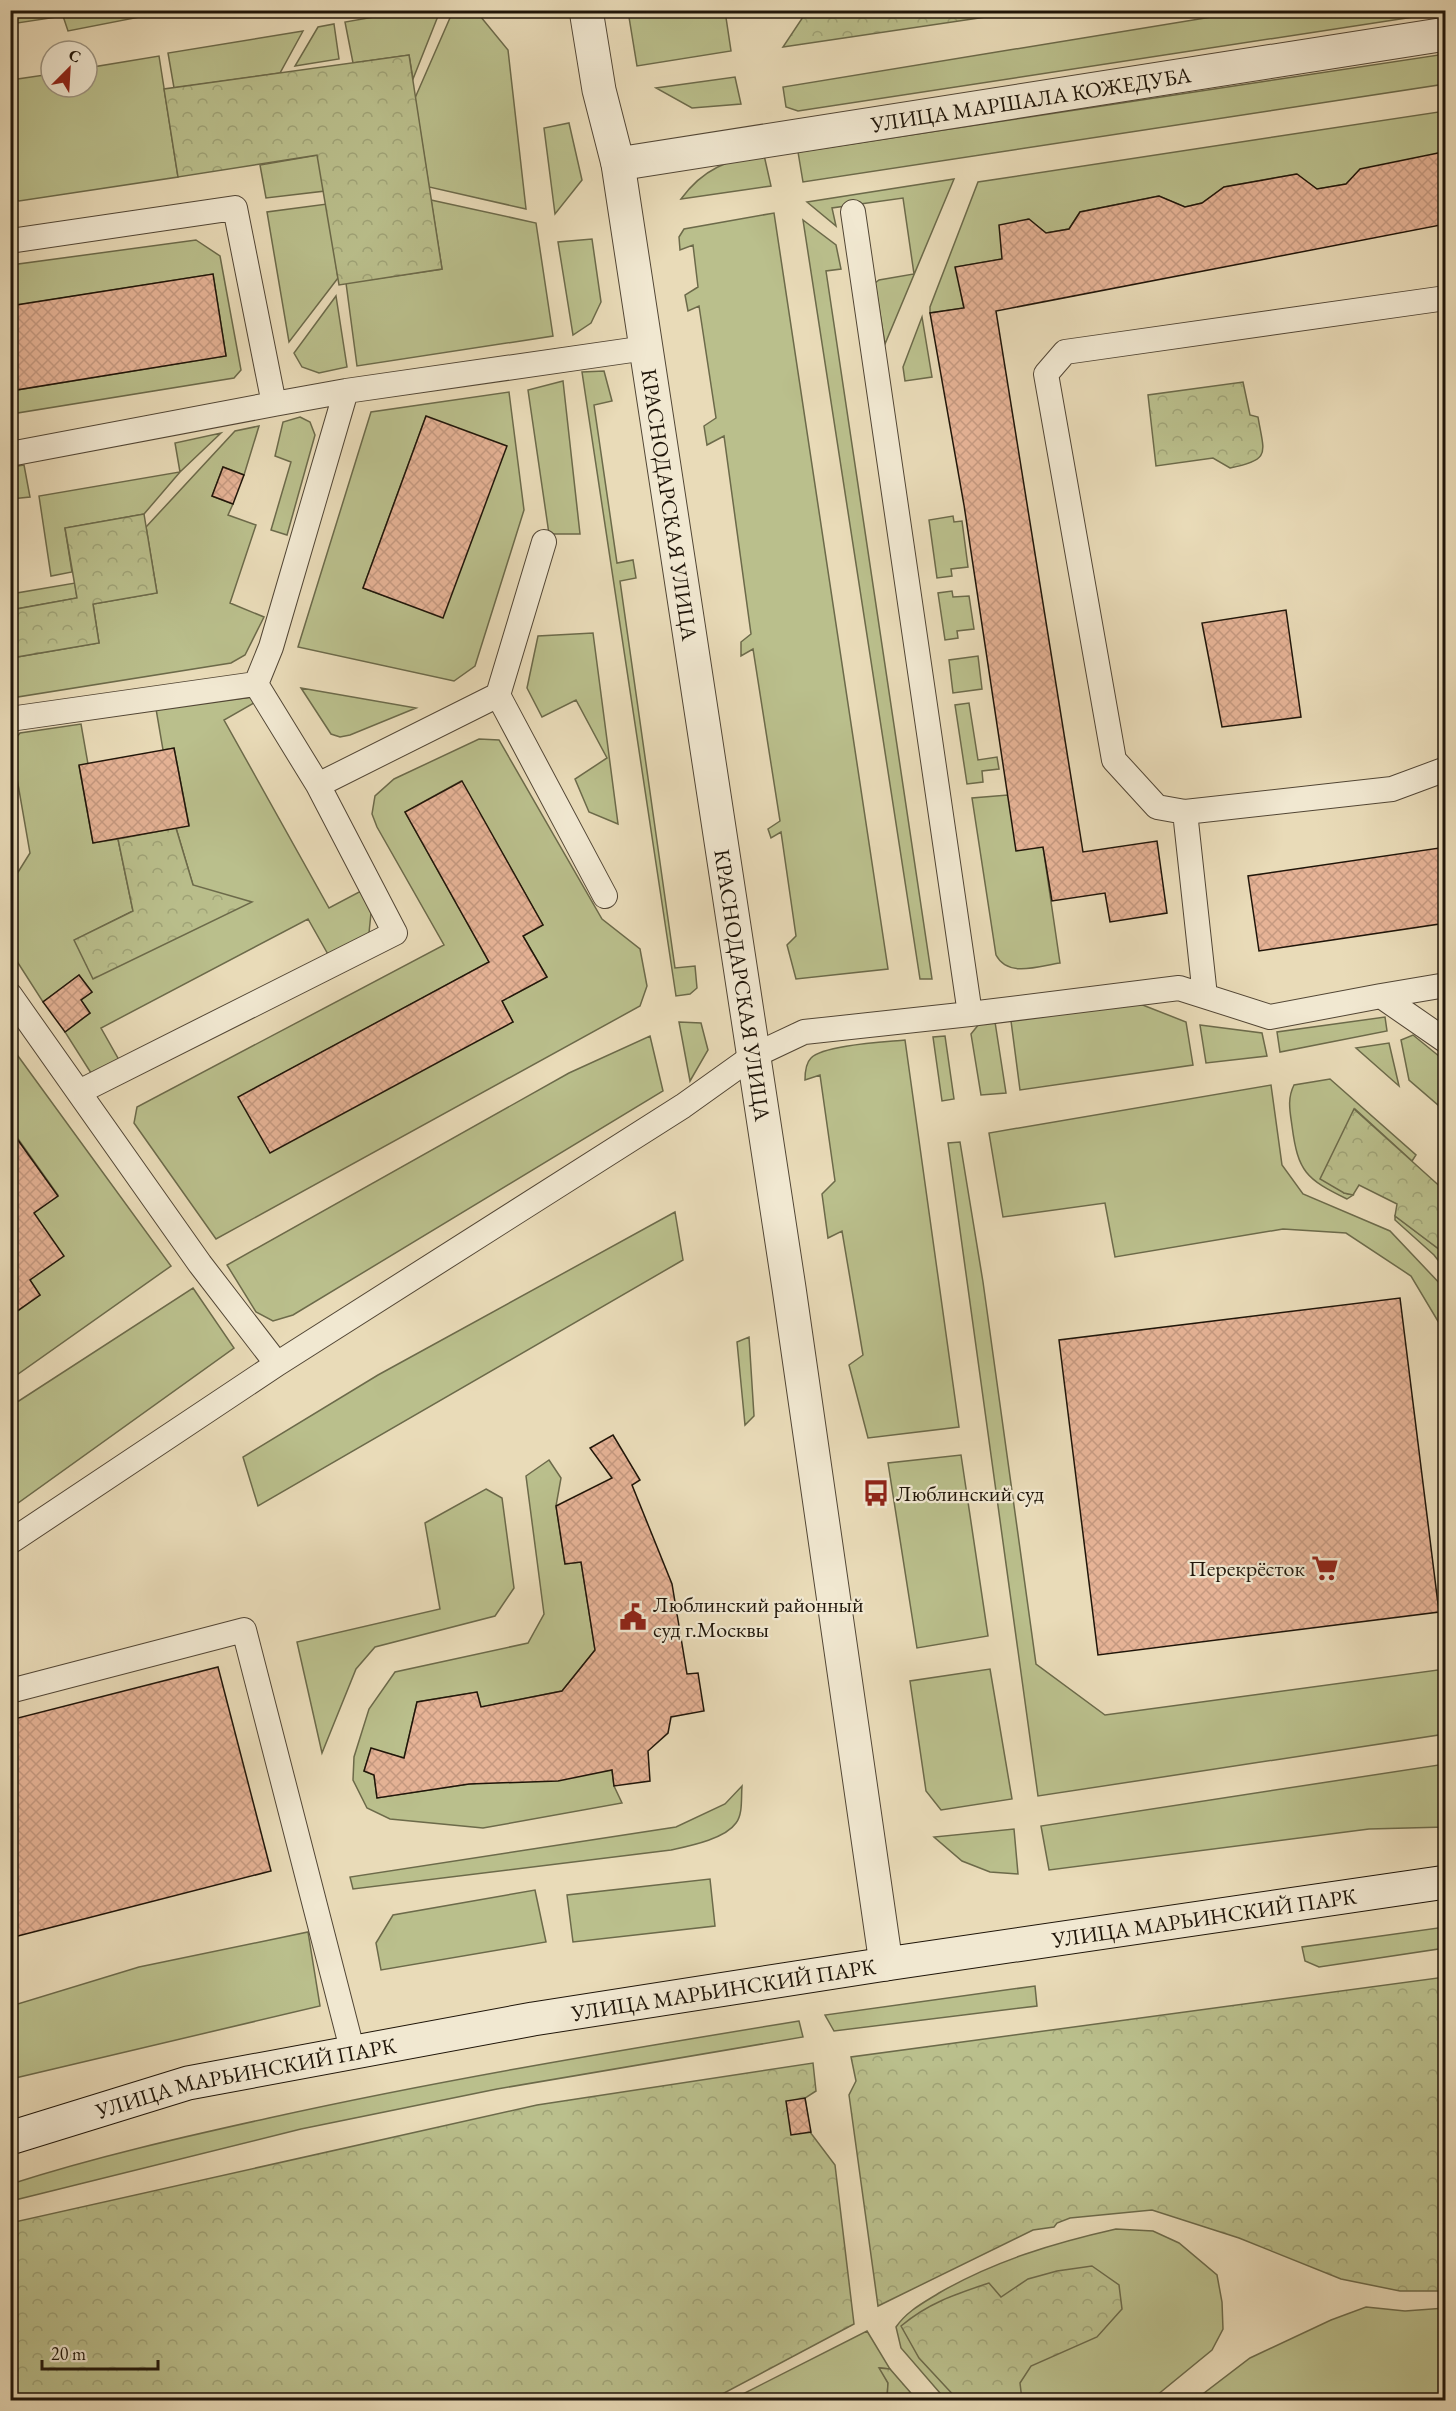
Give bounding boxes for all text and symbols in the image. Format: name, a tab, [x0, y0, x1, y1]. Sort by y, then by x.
north arrow	[39, 39, 99, 99]
text: С	[65, 44, 84, 68]
street label: УЛИЦА МАРШАЛА КОЖЕДУБА	[868, 60, 1194, 139]
street label: КРАСНОДАРСКАЯ УЛИЦА	[635, 367, 705, 643]
street label: КРАСНОДАРСКАЯ УЛИЦА	[708, 847, 778, 1124]
bus stop icon: Люблинский суд	[861, 1478, 891, 1508]
place label: Люблинский суд	[896, 1479, 1044, 1508]
supermarket icon: Перекрёсток	[1310, 1553, 1340, 1583]
place label: Перекрёсток	[1189, 1554, 1305, 1583]
place label: Люблинский районный суд г.Москвы	[653, 1590, 864, 1644]
public building icon: Люблинский районный суд г.Москвы	[618, 1602, 648, 1632]
street label: УЛИЦА МАРЬИНСКИЙ ПАРК	[1049, 1881, 1359, 1954]
street label: УЛИЦА МАРЬИНСКИЙ ПАРК	[568, 1951, 878, 2027]
street label: УЛИЦА МАРЬИНСКИЙ ПАРК	[91, 2030, 399, 2125]
scale bar	[42, 2333, 158, 2371]
text: 20 m	[51, 2342, 86, 2365]

